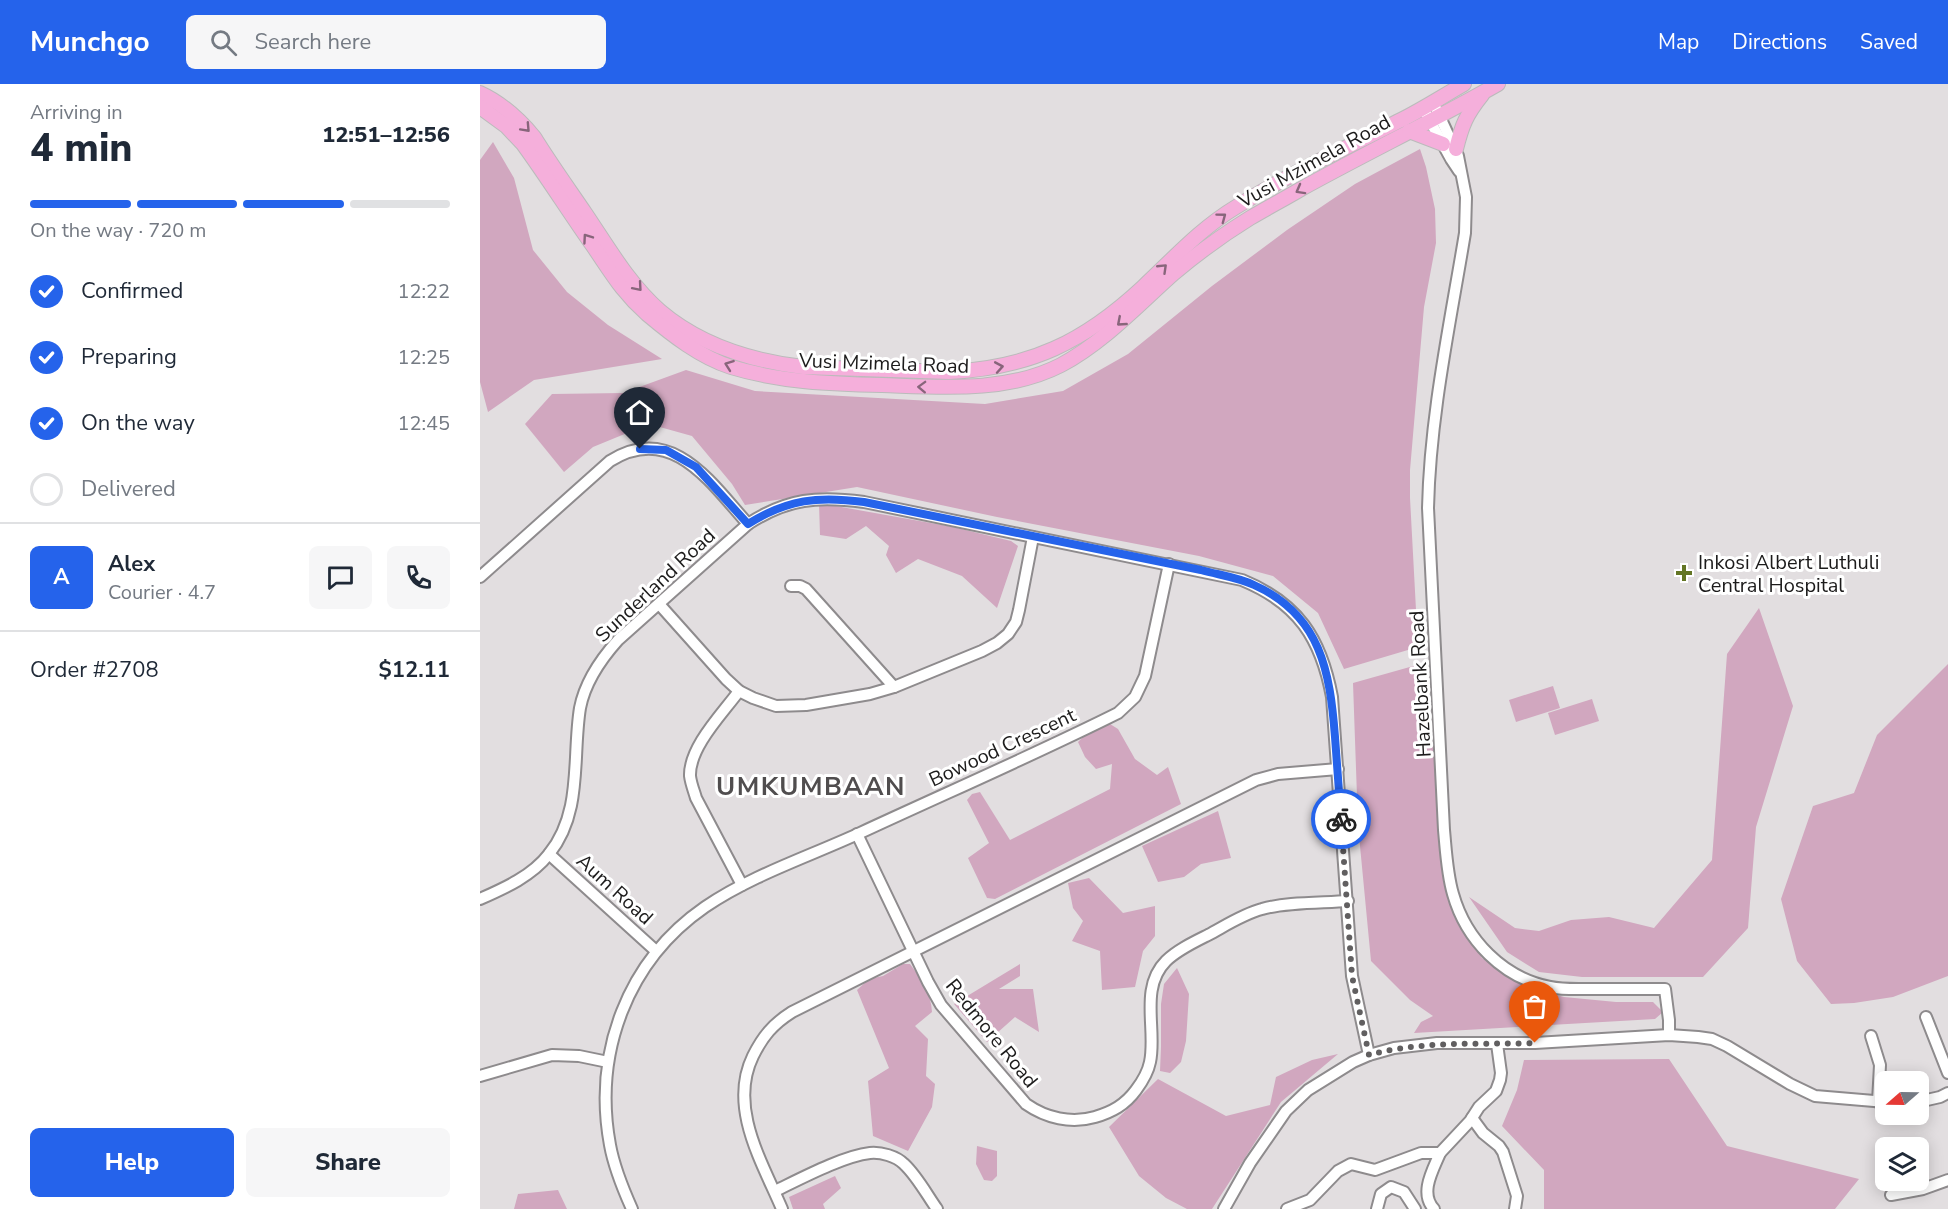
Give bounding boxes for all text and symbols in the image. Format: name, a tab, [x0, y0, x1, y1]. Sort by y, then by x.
search box	[186, 15, 606, 69]
text: Munchgo	[30, 23, 150, 61]
icon: search	[207, 26, 240, 59]
text: Search here	[255, 27, 371, 57]
text: Map	[1658, 28, 1699, 56]
text: Directions	[1732, 28, 1827, 56]
text: Saved	[1860, 28, 1918, 56]
text: Arriving in	[30, 99, 123, 126]
street label: Vusi Mzimela Road	[1232, 108, 1395, 215]
text: 12:51–12:56	[322, 120, 450, 150]
one-way arrow	[519, 121, 530, 132]
text: 4 min	[30, 122, 133, 175]
one-way arrow	[1296, 183, 1306, 194]
one-way arrow	[1215, 214, 1226, 225]
text: On the way · 720 m	[30, 217, 206, 244]
one-way arrow	[583, 233, 594, 244]
one-way arrow	[1156, 264, 1167, 275]
icon: check	[30, 275, 63, 308]
text: Confirmed	[81, 276, 183, 306]
text: 12:22	[397, 278, 450, 305]
one-way arrow	[631, 280, 642, 291]
one-way arrow	[1117, 315, 1128, 326]
icon: check	[30, 341, 63, 374]
text: Preparing	[81, 342, 177, 372]
text: 12:25	[397, 344, 450, 371]
street label: Vusi Mzimela Road	[797, 347, 970, 380]
one-way arrow	[724, 360, 735, 373]
one-way arrow	[993, 361, 1003, 374]
one-way arrow	[917, 380, 926, 393]
pin	[614, 387, 665, 449]
icon: home	[623, 396, 656, 429]
icon: check	[30, 407, 63, 440]
text: On the way	[81, 408, 195, 438]
text: 12:45	[397, 410, 450, 437]
text: Delivered	[81, 474, 176, 504]
street label: Sunderland Road	[589, 522, 721, 648]
button: chat	[309, 546, 372, 609]
button: phone	[387, 546, 450, 609]
text: Alex	[108, 549, 155, 579]
place label: Inkosi Albert Luthuli Central Hospital	[1698, 549, 1879, 599]
text: A	[53, 562, 70, 592]
marker: Inkosi Albert Luthuli Central Hospital	[1675, 564, 1693, 582]
text: Courier · 4.7	[108, 579, 216, 606]
street label: Hazelbank Road	[1403, 610, 1438, 758]
text: Order #2708	[30, 655, 159, 685]
text: $12.11	[379, 655, 450, 685]
street label: Bowood Crescent	[924, 701, 1081, 793]
district label: UMKUMBAAN	[716, 769, 906, 804]
courier	[1311, 789, 1371, 849]
icon: bike	[1325, 803, 1358, 836]
street label: Aum Road	[570, 848, 659, 931]
street label: Redmore Road	[939, 973, 1044, 1094]
pin	[1509, 981, 1560, 1043]
icon: bag	[1518, 990, 1551, 1023]
north arrow	[1875, 1071, 1929, 1125]
map controls	[1875, 1071, 1929, 1191]
button: Help	[30, 1128, 234, 1197]
button: Share	[246, 1128, 450, 1197]
button: layers	[1875, 1137, 1929, 1191]

